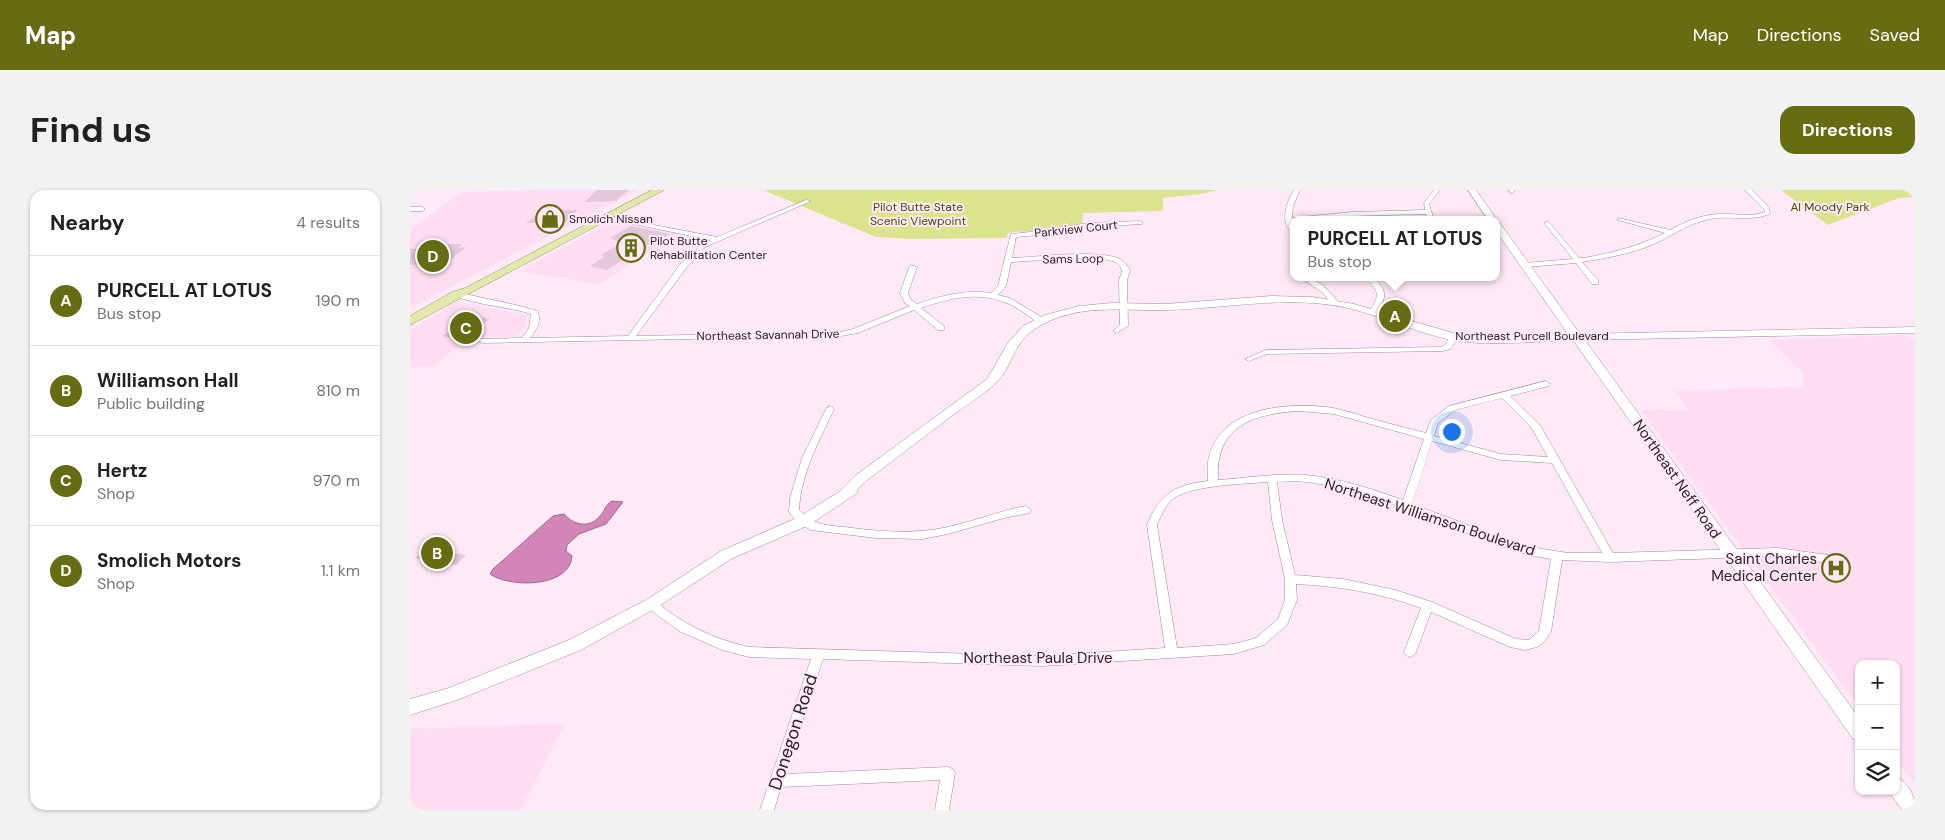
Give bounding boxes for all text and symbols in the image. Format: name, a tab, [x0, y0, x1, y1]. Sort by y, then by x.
text: Map	[25, 20, 76, 51]
text: Map	[1693, 23, 1729, 47]
text: Directions	[1757, 23, 1842, 47]
text: Saved	[1870, 23, 1920, 47]
button: Directions	[1780, 106, 1915, 154]
text: Find us	[30, 107, 152, 153]
park label: Pilot Butte State Scenic Viewpoint	[870, 199, 966, 229]
park label: Al Moody Park	[1790, 199, 1870, 215]
shop icon: Smolich Nissan	[535, 204, 565, 234]
text: Nearby	[50, 209, 124, 237]
place label: Smolich Nissan	[569, 211, 653, 227]
text: 4 results	[296, 212, 360, 233]
popup	[1290, 216, 1500, 281]
street label: Parkview Court	[1034, 217, 1119, 241]
text: PURCELL AT LOTUS	[1307, 226, 1483, 251]
building icon: Pilot Butte Rehabilitation Center	[616, 233, 646, 263]
place label: Pilot Butte Rehabilitation Center	[650, 233, 767, 263]
pin: D	[417, 237, 449, 275]
street label: Sams Loop	[1042, 250, 1104, 268]
text: Bus stop	[1307, 251, 1372, 272]
text: PURCELL AT LOTUS	[97, 278, 272, 303]
text: A	[60, 290, 72, 311]
text: 190 m	[316, 290, 360, 311]
pin: A	[1379, 297, 1411, 335]
text: Bus stop	[97, 303, 161, 324]
pin: C	[450, 309, 482, 347]
street label: Northeast Savannah Drive	[696, 326, 840, 344]
street label: Northeast Purcell Boulevard	[1455, 328, 1609, 344]
text: Williamson Hall	[97, 368, 239, 393]
text: B	[61, 380, 71, 401]
text: 810 m	[316, 380, 360, 401]
text: Public building	[97, 393, 205, 414]
street label: Northeast Neff Road	[1628, 415, 1726, 543]
your location	[1439, 419, 1465, 445]
text: Hertz	[97, 458, 147, 483]
text: C	[60, 470, 72, 491]
text: 970 m	[313, 470, 360, 491]
street label: Northeast Williamson Boulevard	[1322, 473, 1538, 561]
text: Shop	[97, 483, 135, 504]
pin: B	[421, 534, 453, 572]
text: Smolich Motors	[97, 548, 241, 573]
place label: Saint Charles Medical Center	[1711, 549, 1817, 586]
hospital icon: Saint Charles Medical Center	[1821, 553, 1851, 583]
text: D	[60, 560, 72, 581]
text: 1.1 km	[321, 560, 360, 581]
text: Shop	[97, 573, 135, 594]
street label: Northeast Paula Drive	[963, 648, 1113, 668]
map controls	[1855, 660, 1900, 795]
button: +	[1855, 660, 1900, 705]
street label: Donegon Road	[763, 671, 823, 793]
button: −	[1855, 705, 1900, 750]
button: layers	[1855, 750, 1900, 795]

